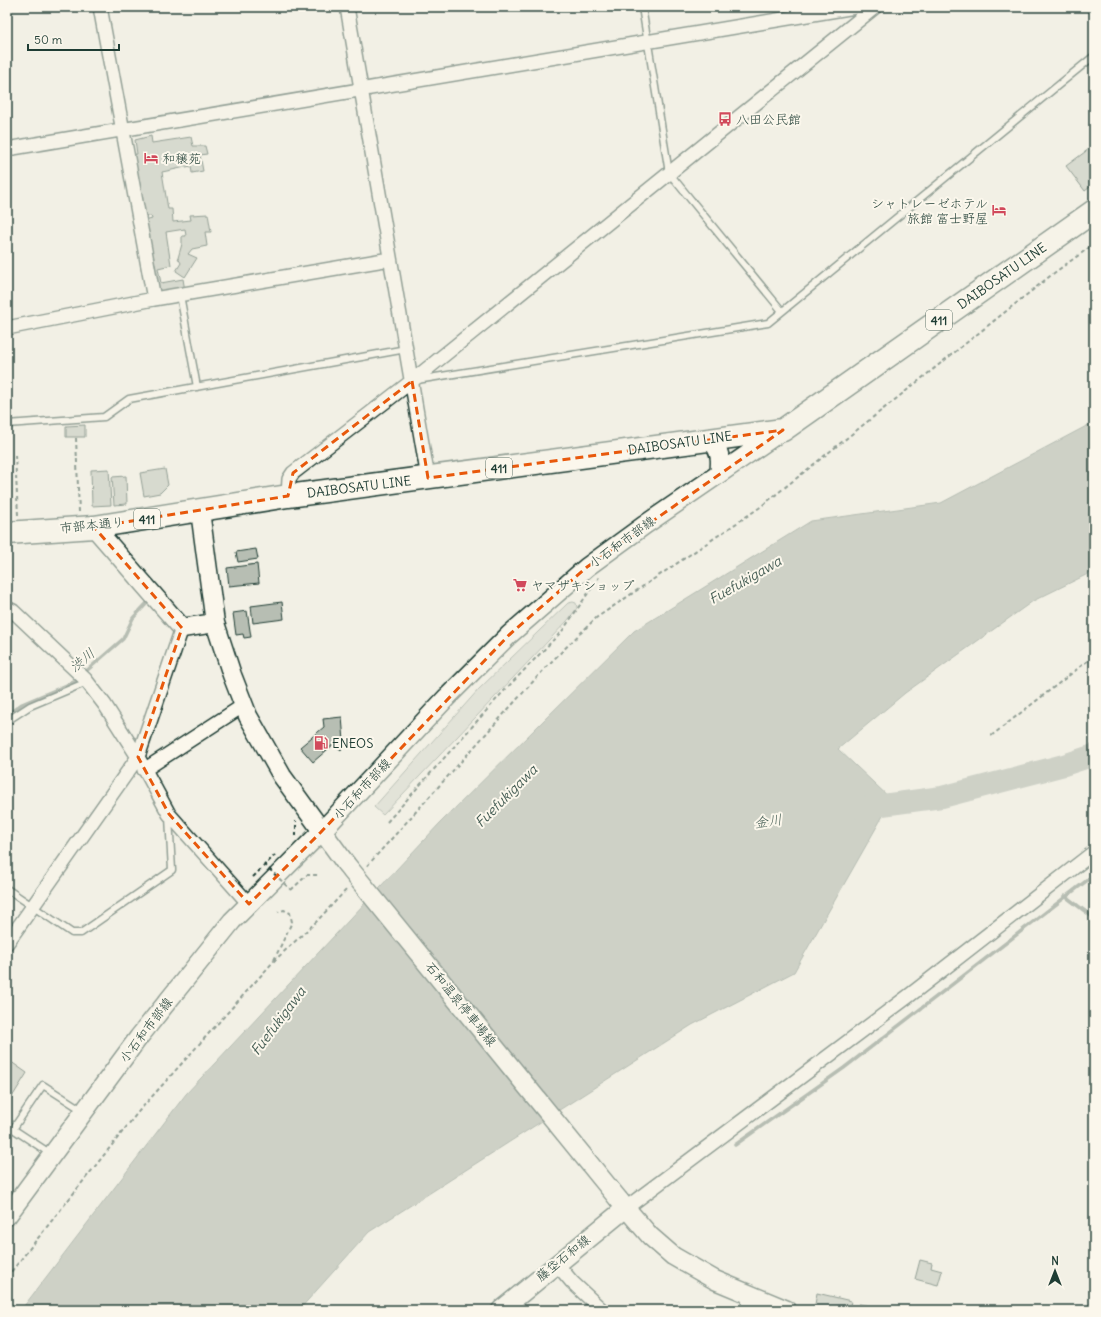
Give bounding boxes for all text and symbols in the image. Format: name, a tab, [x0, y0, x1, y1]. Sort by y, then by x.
scale bar	[28, 26, 119, 52]
text: 50 m	[34, 32, 63, 47]
bus stop icon: 八田公民館	[717, 111, 733, 127]
place label: 八田公民館	[736, 111, 801, 128]
hotel icon: 和穣苑	[143, 150, 159, 166]
place label: 和穣苑	[162, 150, 201, 167]
place label: シャトレーゼホテル 旅館 富士野屋	[871, 195, 988, 227]
hotel icon: シャトレーゼホテル 旅館 富士野屋	[991, 202, 1007, 218]
street label: DAIBOSATU LINE	[954, 239, 1050, 313]
road number: 411	[926, 310, 952, 330]
street label: DAIBOSATU LINE	[627, 427, 733, 459]
road number: 411	[486, 458, 512, 478]
street label: DAIBOSATU LINE	[306, 472, 412, 502]
road number: 411	[134, 509, 160, 529]
street label: 小石和市部線	[585, 512, 659, 572]
street label: 市部本通り	[59, 513, 125, 537]
water label: Fuefukigawa	[705, 551, 785, 608]
supermarket icon: ヤマザキショップ	[512, 577, 528, 593]
place label: ヤマザキショップ	[531, 577, 634, 594]
water label: 渋川	[65, 644, 99, 676]
fuel station icon: ENEOS	[313, 735, 329, 751]
place label: ENEOS	[332, 735, 373, 752]
street label: 小石和市部線	[329, 754, 395, 823]
water label: Fuefukigawa	[471, 760, 542, 831]
water label: 金川	[753, 810, 783, 832]
street label: 石和温泉停車場線	[422, 958, 501, 1051]
water label: Fuefukigawa	[246, 982, 310, 1059]
street label: 小石和市部線	[116, 993, 177, 1066]
street label: 藤垈石和線	[532, 1230, 594, 1285]
north arrow	[1035, 1251, 1075, 1291]
text: N	[1051, 1254, 1059, 1268]

